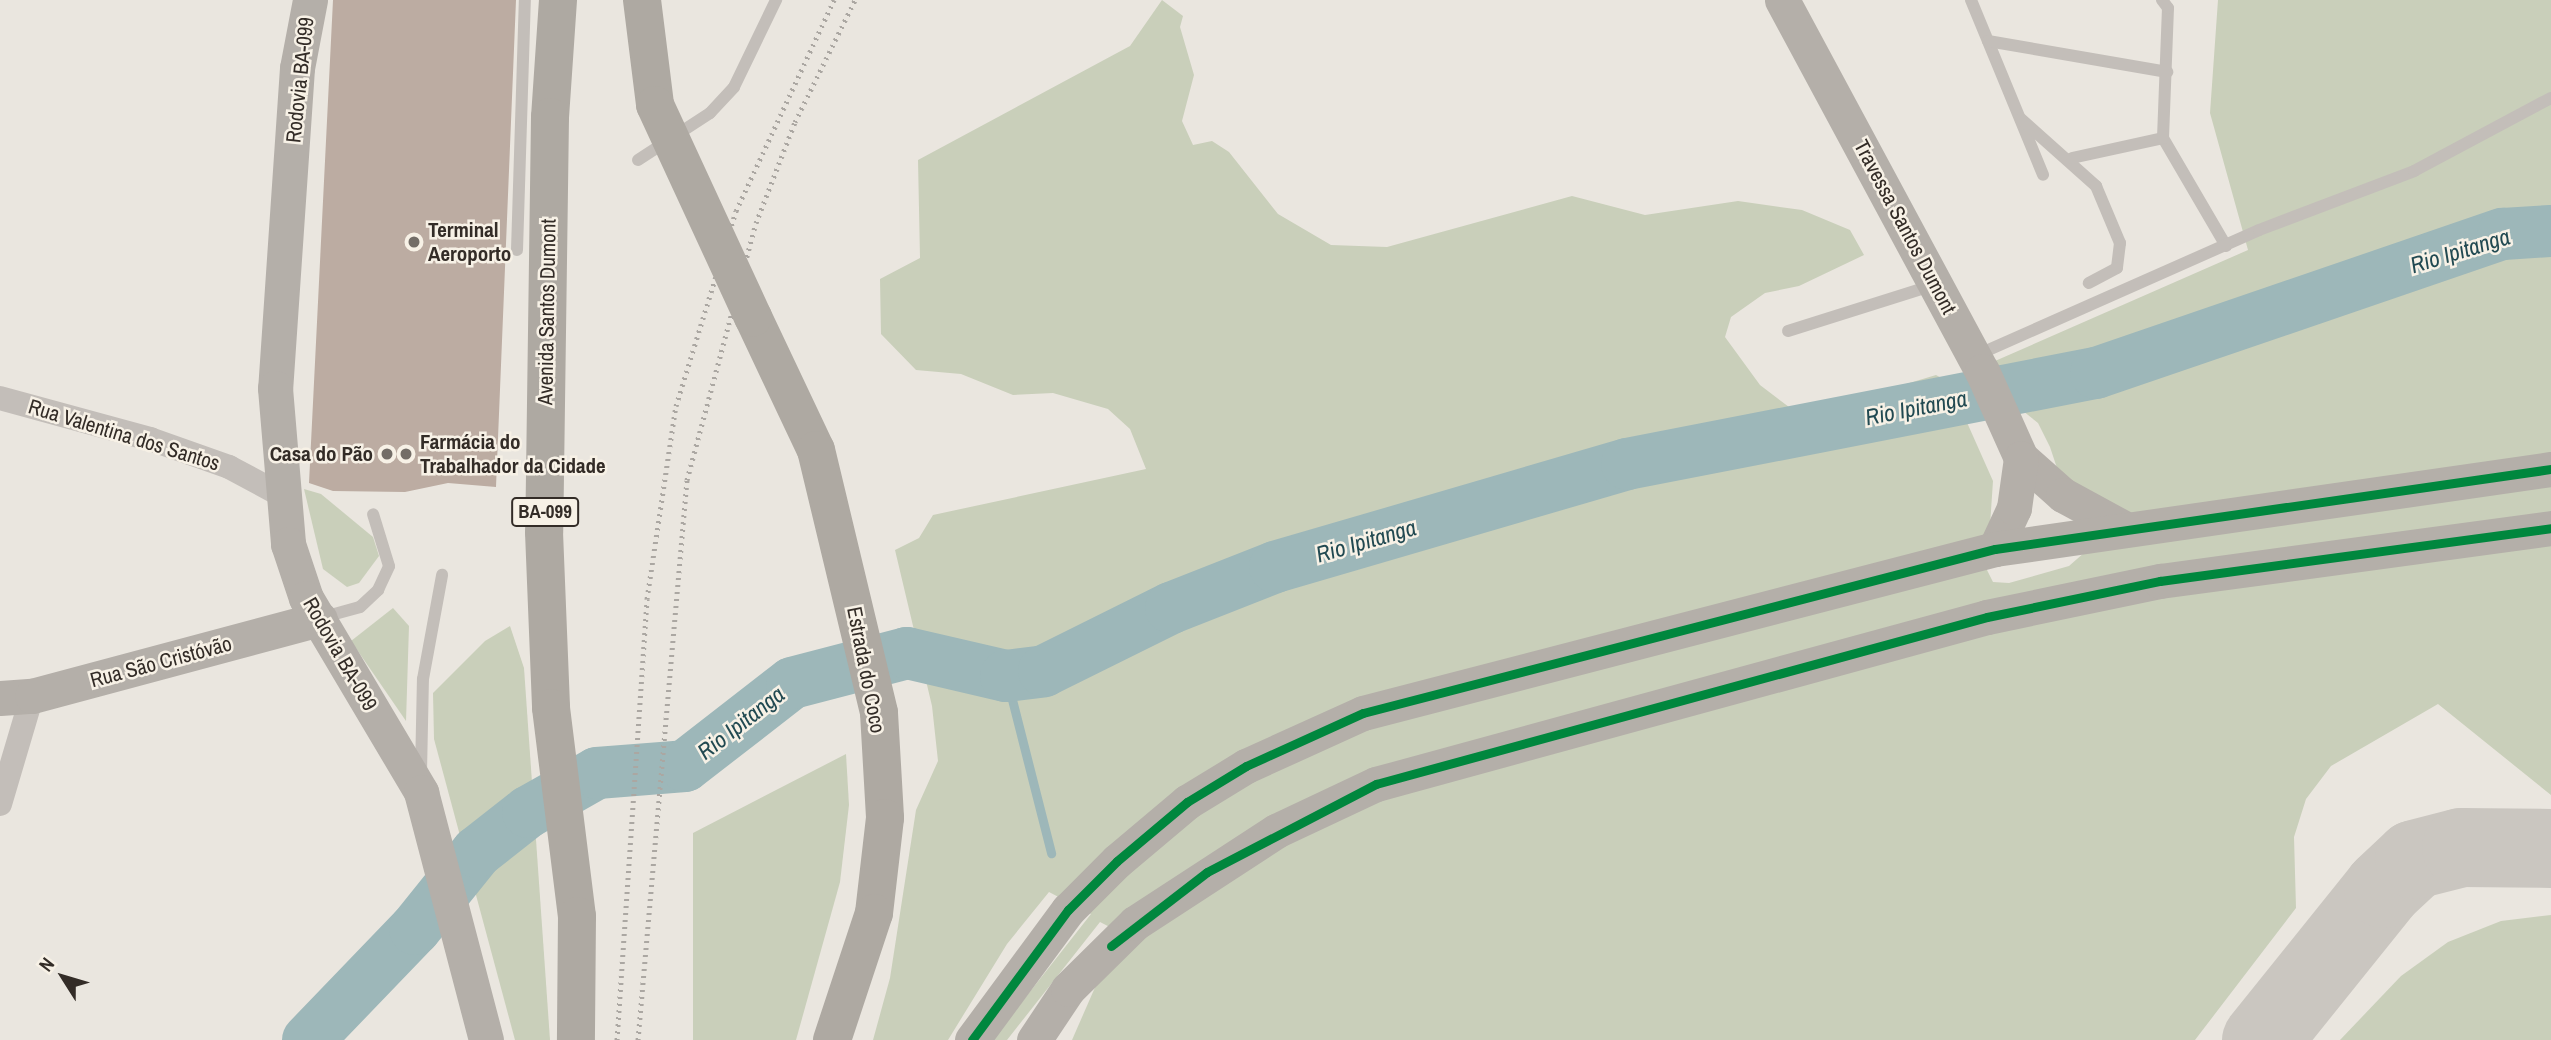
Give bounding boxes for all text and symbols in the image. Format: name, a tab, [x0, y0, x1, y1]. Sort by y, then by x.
street label: Rodovia BA-099	[281, 16, 319, 144]
street label: Travessa Santos Dumont	[1848, 136, 1962, 318]
place label: Terminal Aeroporto	[428, 217, 511, 267]
street label: Avenida Santos Dumont	[533, 219, 561, 405]
water label: Rio Ipitanga	[2407, 223, 2513, 279]
marker: Terminal Aeroporto	[406, 234, 422, 250]
water label: Rio Ipitanga	[1863, 385, 1969, 431]
street label: Rua Valentina dos Santos	[25, 394, 223, 476]
place label: Farmácia do Trabalhador da Cidade	[420, 429, 606, 479]
place label: Casa do Pão	[270, 441, 373, 467]
marker: Casa do Pão	[379, 446, 395, 462]
marker: Farmácia do Trabalhador da Cidade	[398, 446, 414, 462]
road number: BA-099	[510, 496, 580, 527]
water label: Rio Ipitanga	[1313, 514, 1419, 568]
street label: Rodovia BA-099	[297, 593, 383, 715]
street label: Estrada do Coco	[841, 605, 891, 735]
street label: Rua São Cristóvão	[87, 631, 235, 693]
water label: Rio Ipitanga	[692, 680, 790, 766]
north arrow	[28, 942, 98, 1012]
text: N	[32, 952, 60, 977]

